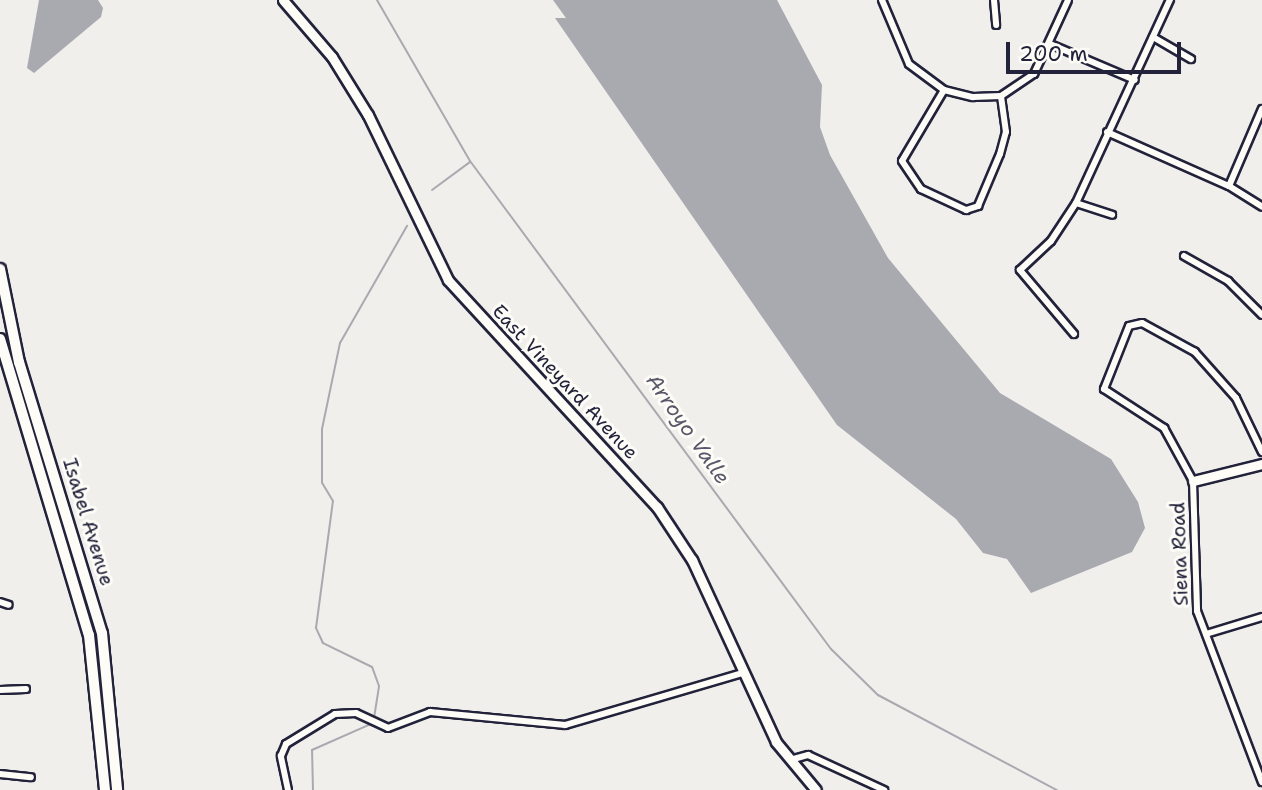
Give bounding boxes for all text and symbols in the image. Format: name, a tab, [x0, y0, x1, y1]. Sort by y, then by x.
scale bar	[1010, 28, 1185, 72]
text: 200 m	[1019, 40, 1088, 68]
street label: East Vineyard Avenue	[487, 300, 643, 464]
water label: Arroyo Valle	[641, 369, 735, 489]
street label: Isabel Avenue	[58, 456, 118, 588]
street label: Siena Road	[1167, 502, 1193, 606]

